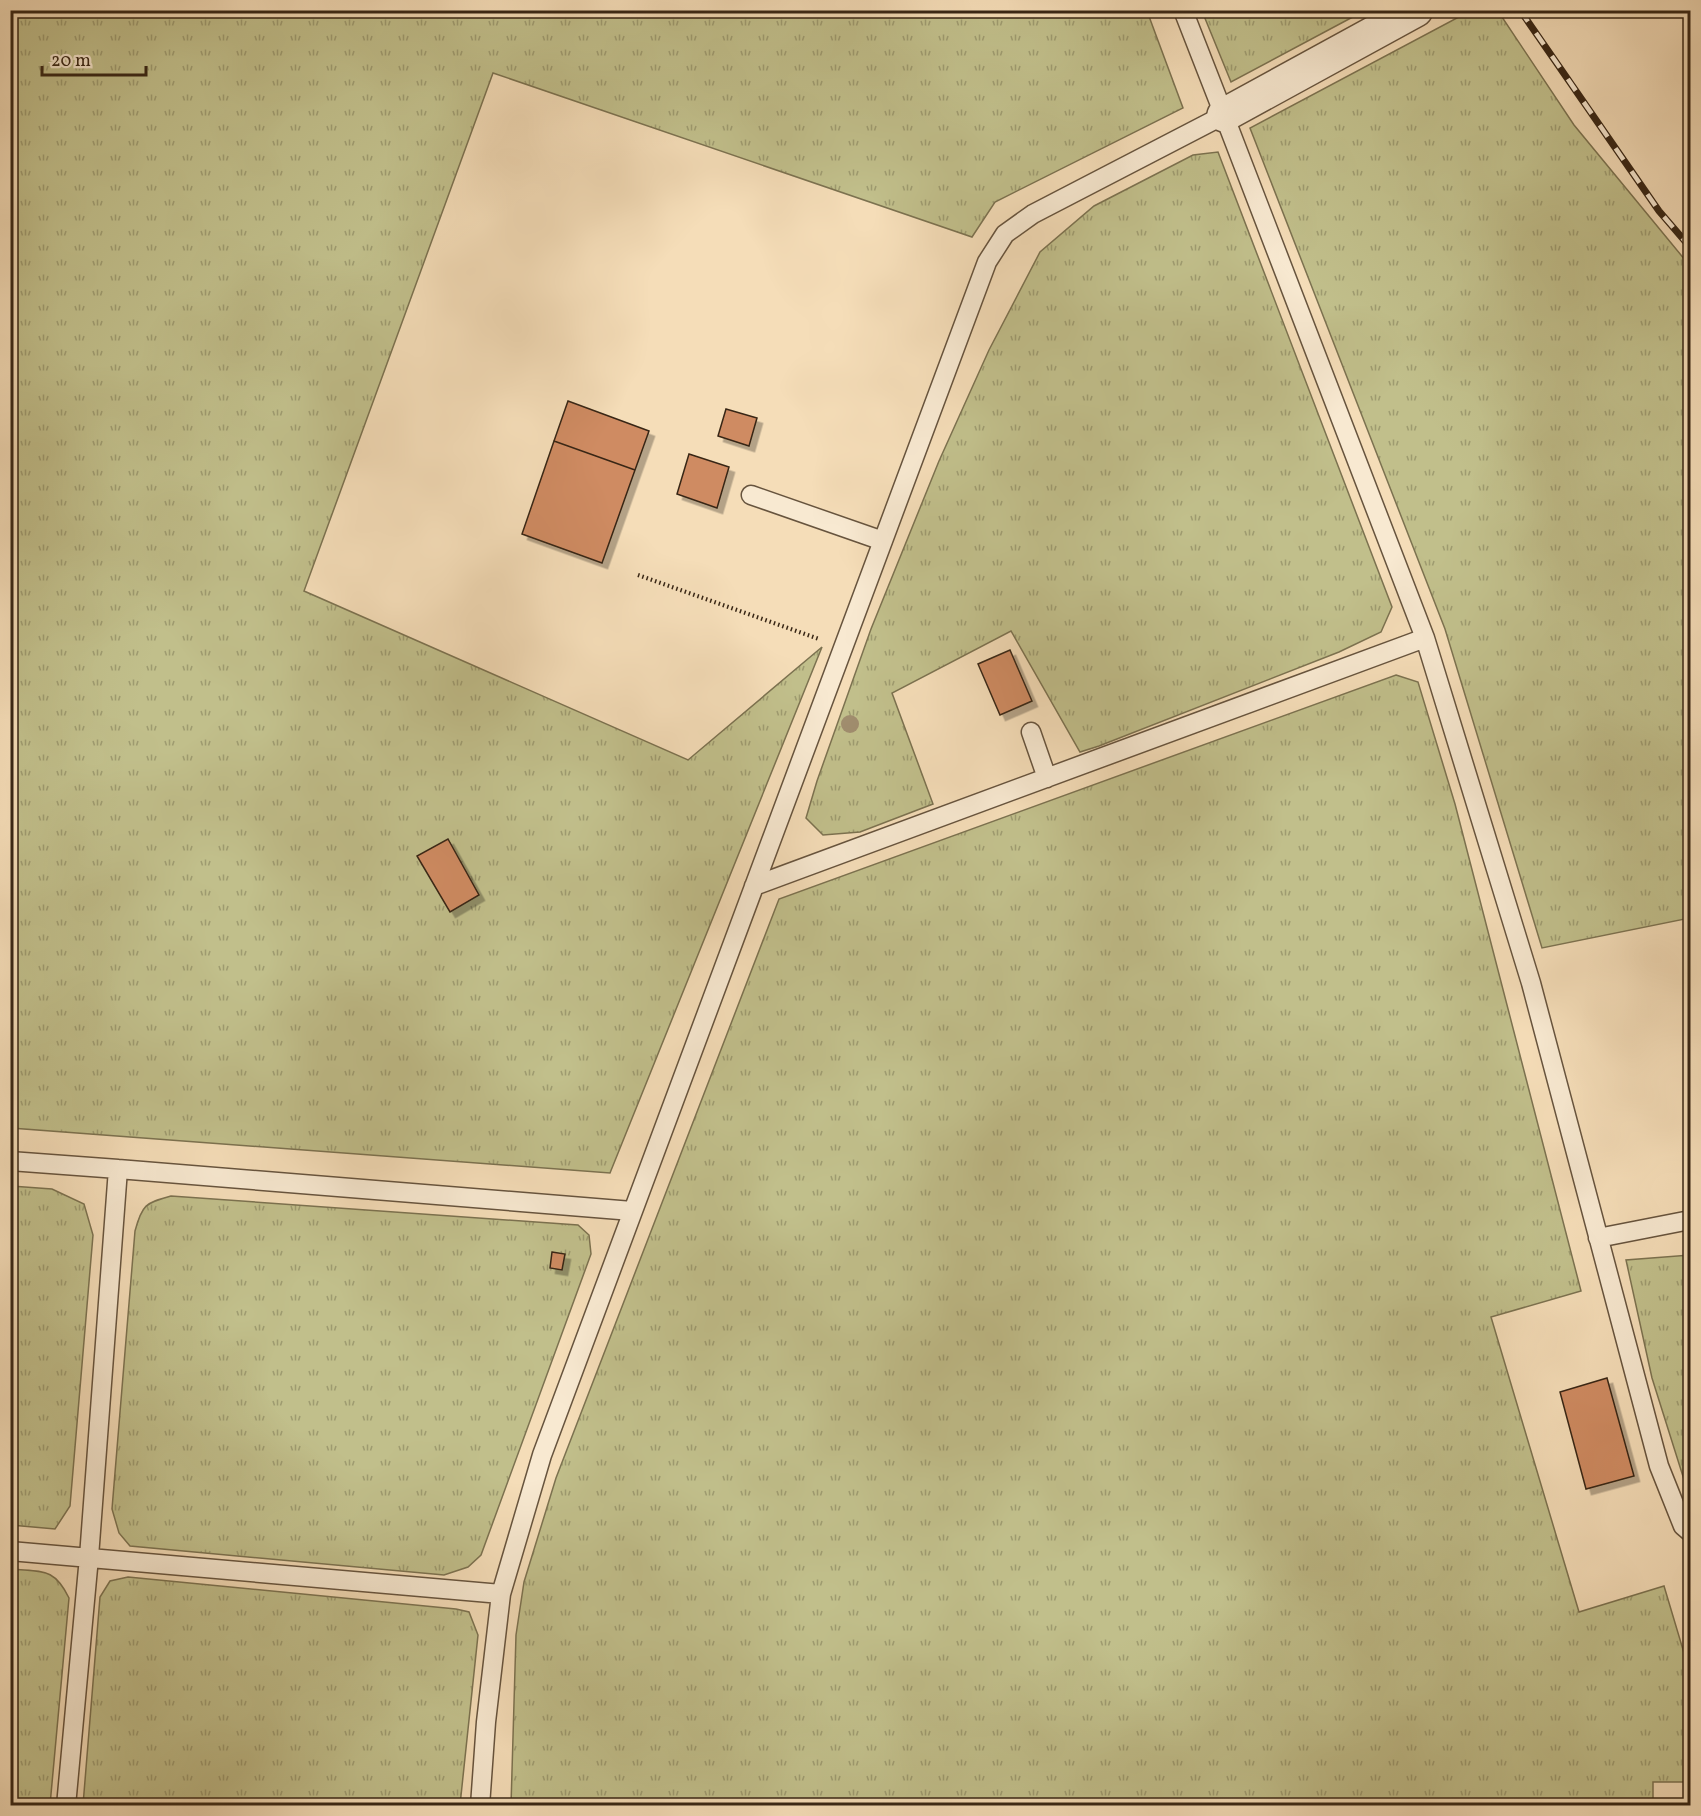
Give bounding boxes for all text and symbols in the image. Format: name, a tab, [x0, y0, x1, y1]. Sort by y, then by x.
scale bar	[42, 39, 146, 77]
text: 20 m	[51, 49, 91, 74]

